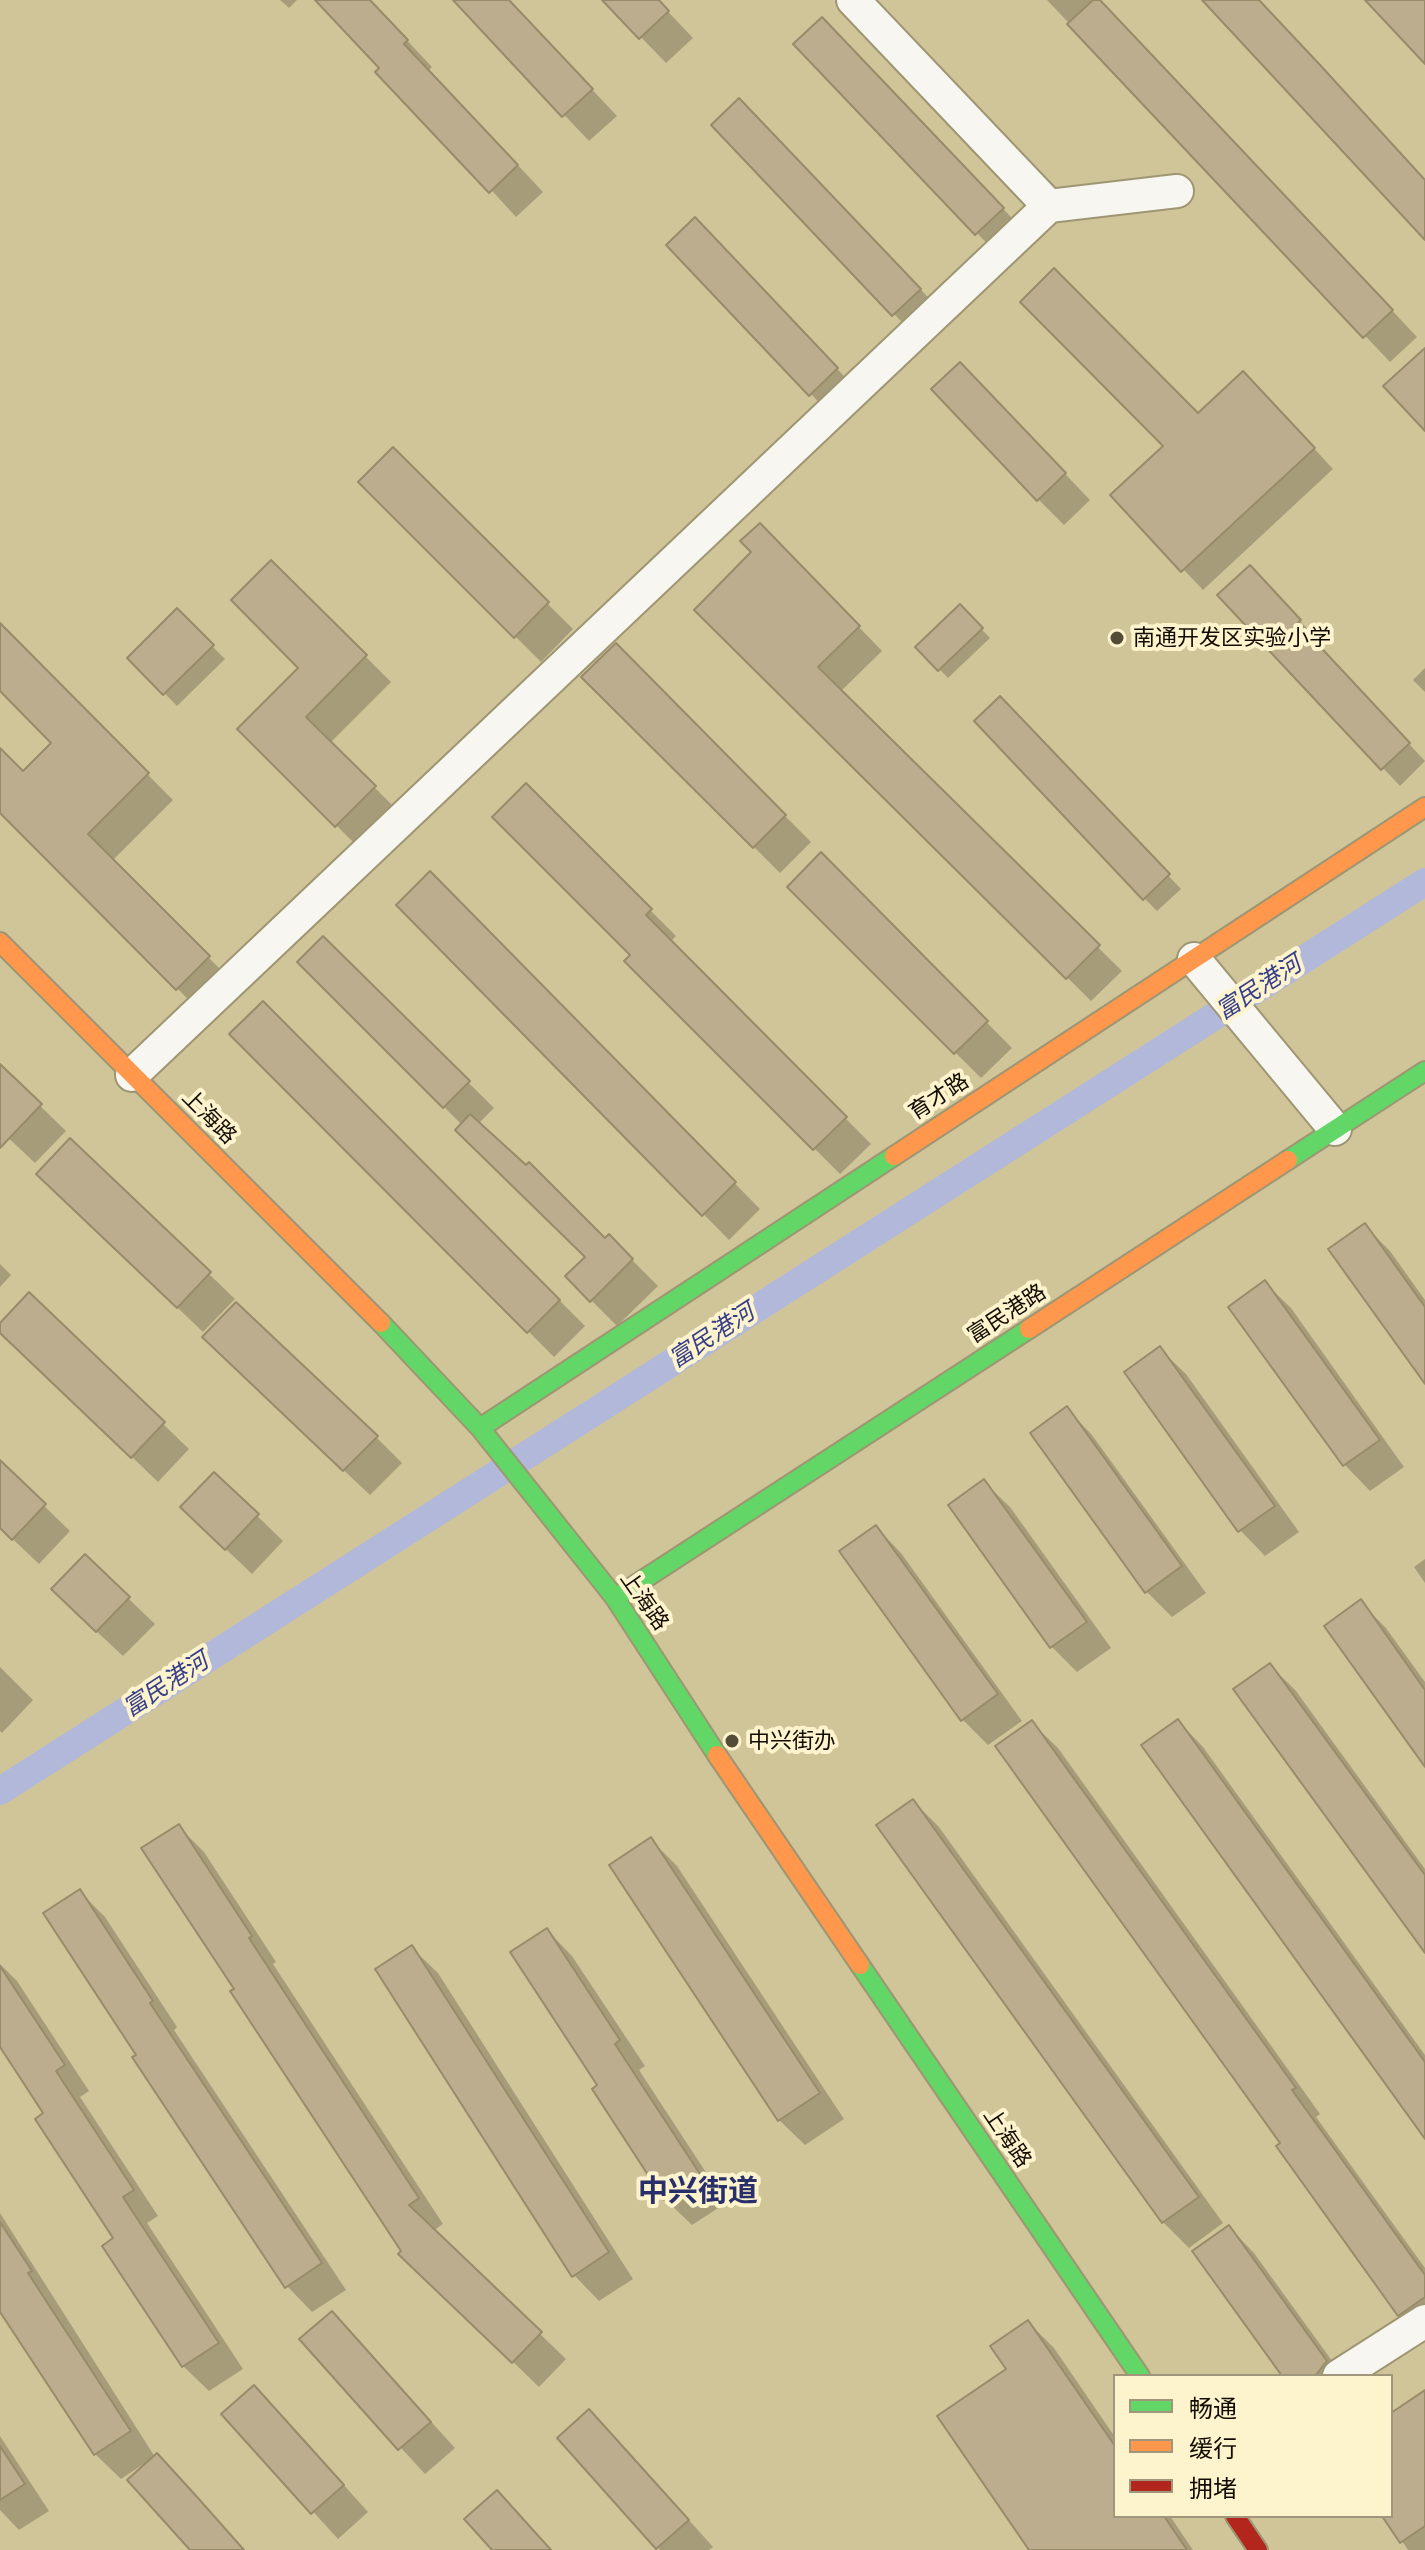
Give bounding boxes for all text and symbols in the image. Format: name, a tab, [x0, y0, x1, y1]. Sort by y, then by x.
place label: 南通开发区实验小学	[1133, 625, 1331, 651]
marker: 南通开发区实验小学	[1108, 629, 1126, 647]
water label: 富民港河	[1211, 950, 1307, 1026]
street label: 育才路	[904, 1068, 974, 1126]
street label: 上海路	[176, 1084, 242, 1150]
street label: 富民港路	[963, 1279, 1051, 1349]
water label: 富民港河	[664, 1298, 760, 1374]
street label: 上海路	[614, 1566, 674, 1636]
water label: 富民港河	[118, 1647, 214, 1723]
place label: 中兴街办	[748, 1728, 836, 1754]
marker: 中兴街办	[723, 1732, 741, 1750]
street label: 上海路	[978, 2103, 1036, 2173]
district label: 中兴街道	[638, 2174, 758, 2210]
legend	[1113, 2374, 1393, 2518]
text: 畅通	[1189, 2394, 1237, 2423]
text: 缓行	[1189, 2434, 1237, 2463]
text: 拥堵	[1189, 2474, 1237, 2503]

